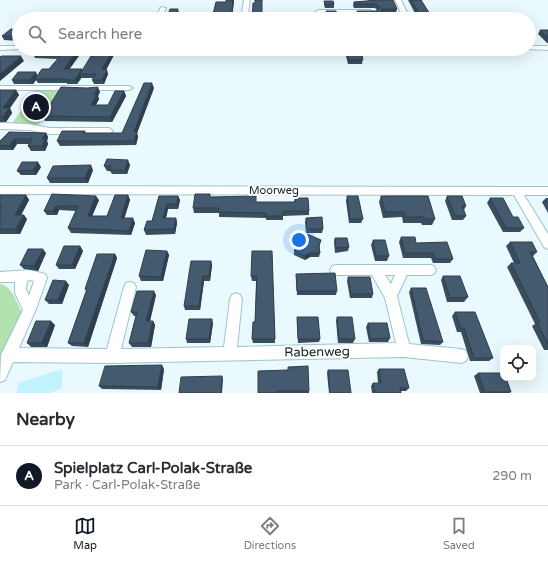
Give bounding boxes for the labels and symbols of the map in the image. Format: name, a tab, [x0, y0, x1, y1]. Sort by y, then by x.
pin: A	[23, 92, 49, 122]
street label: Moorweg	[249, 184, 299, 197]
your location	[289, 230, 309, 250]
street label: Rabenweg	[284, 343, 350, 361]

